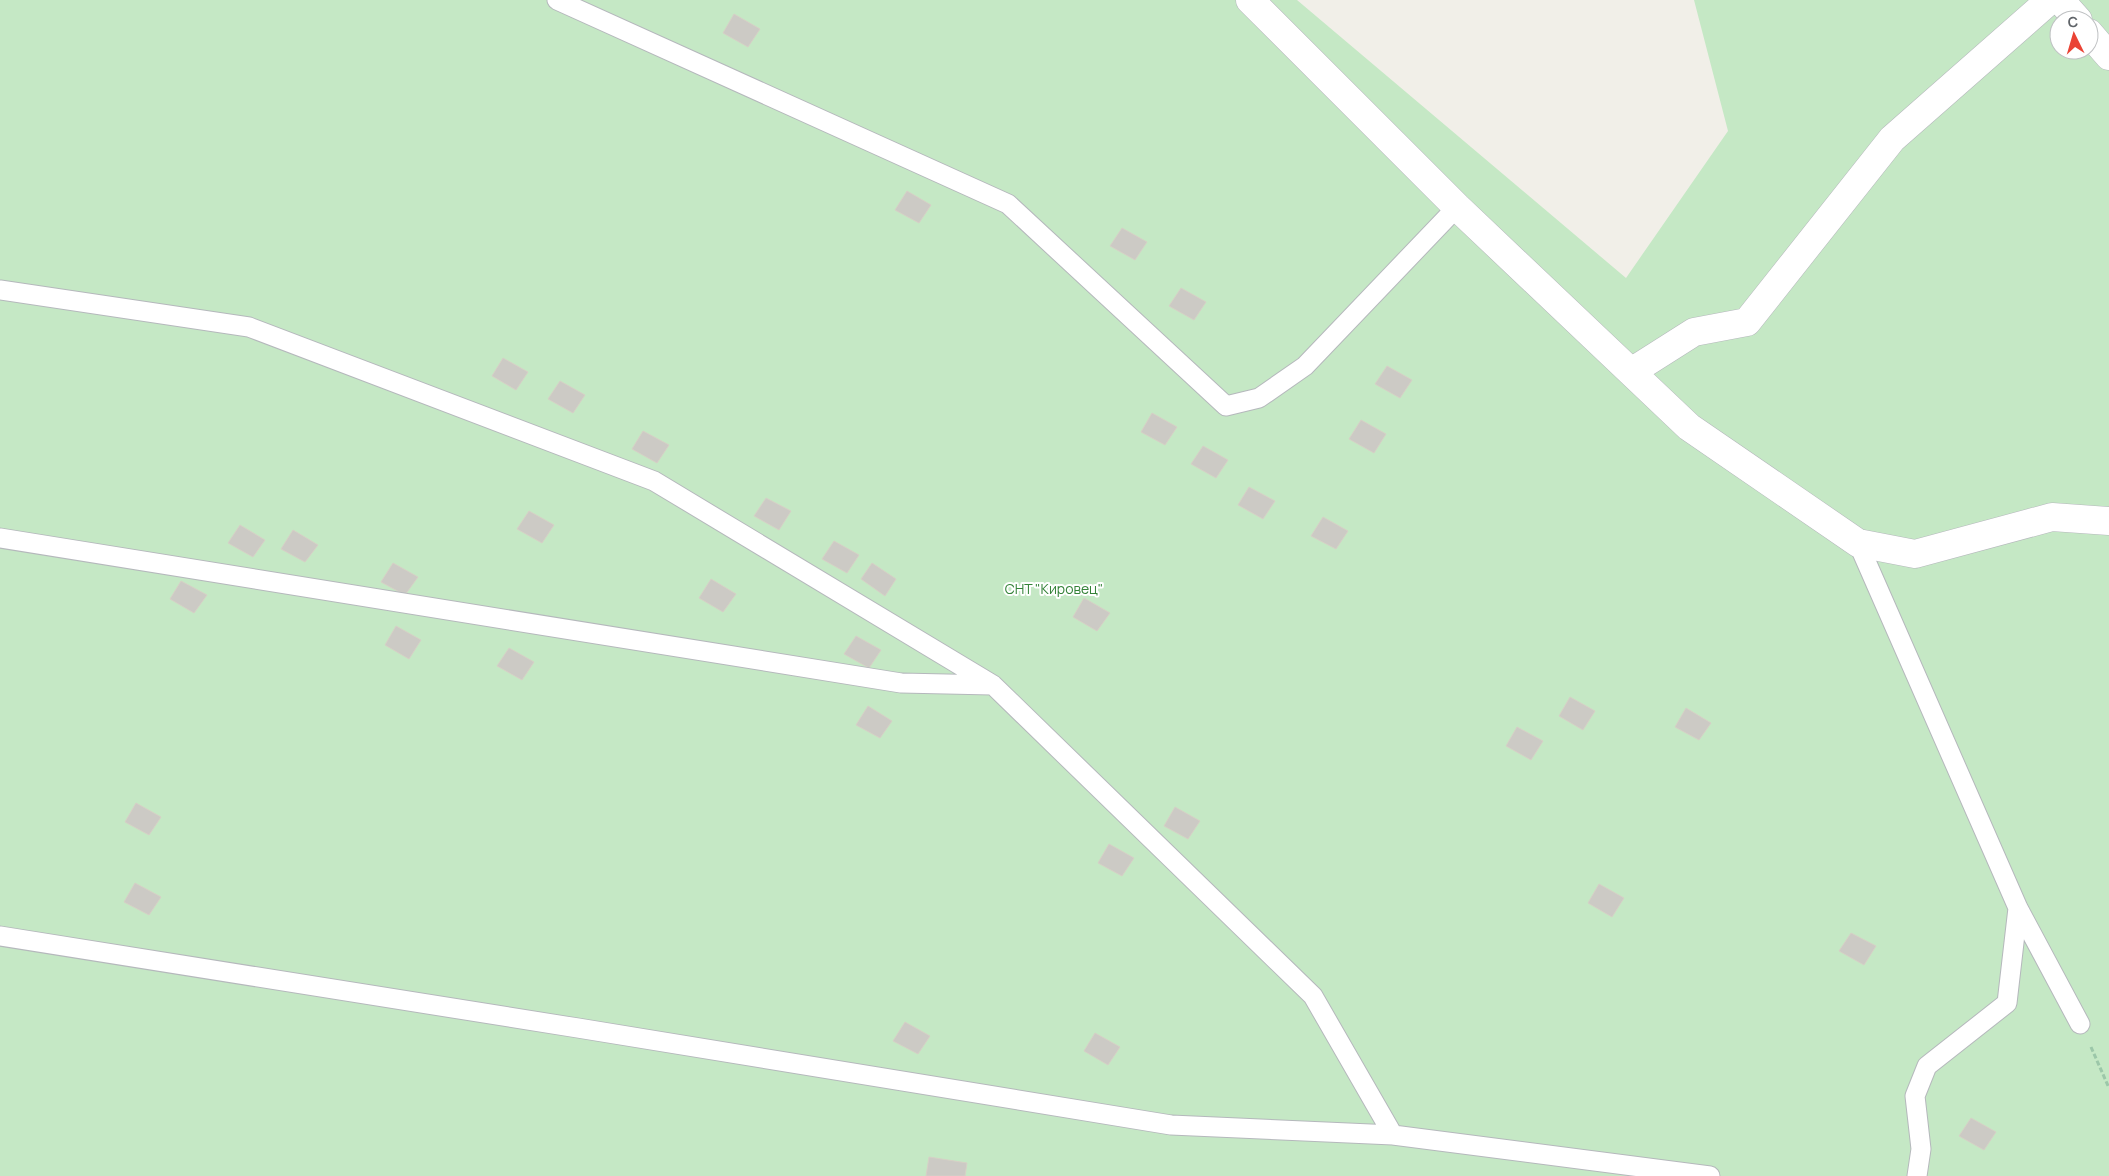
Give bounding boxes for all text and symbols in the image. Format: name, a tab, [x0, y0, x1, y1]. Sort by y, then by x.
north arrow	[2049, 10, 2099, 60]
text: С	[2067, 12, 2079, 31]
park label: СНТ "Кировец"	[1005, 579, 1103, 598]

